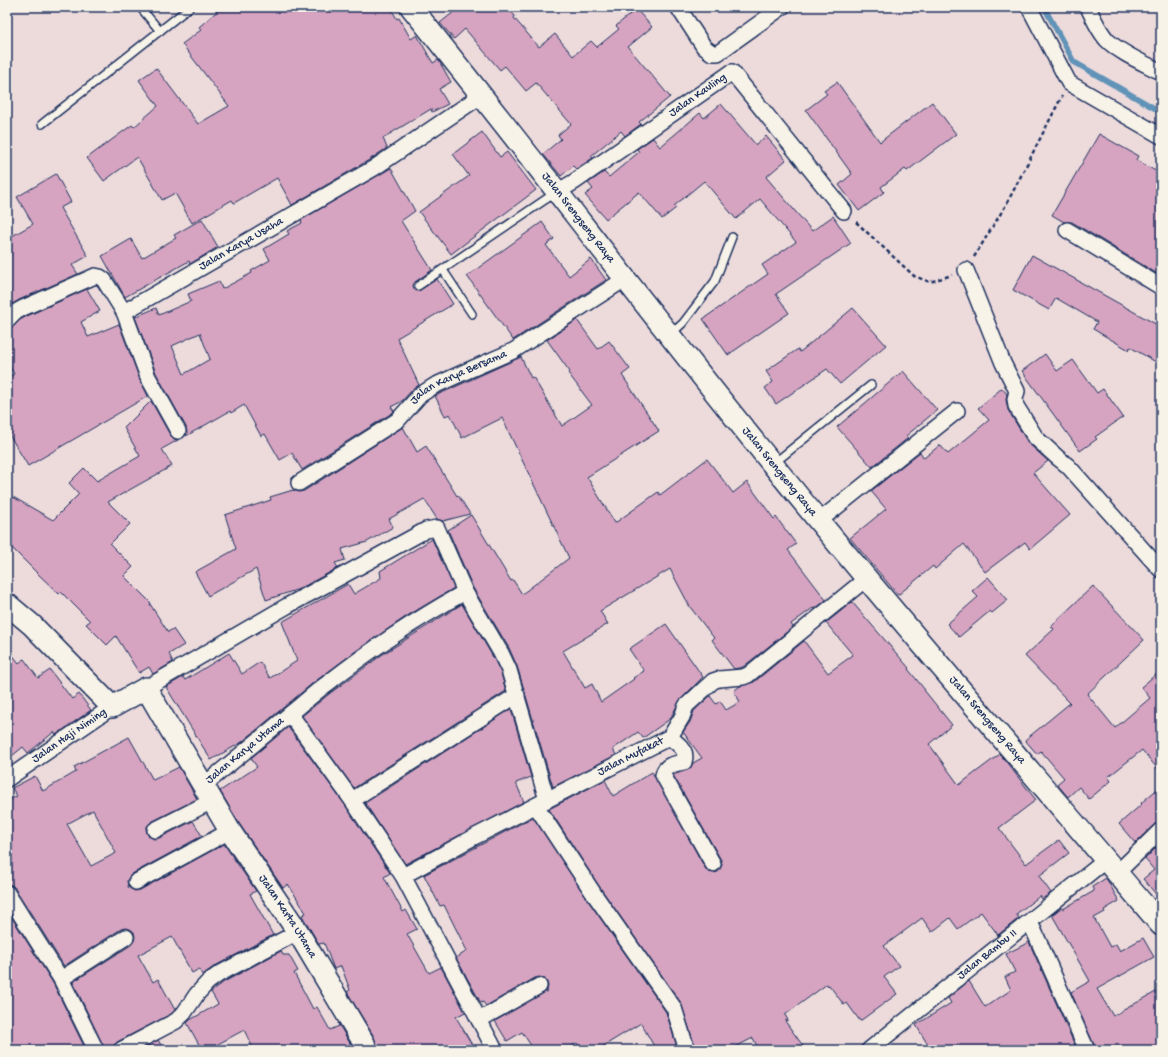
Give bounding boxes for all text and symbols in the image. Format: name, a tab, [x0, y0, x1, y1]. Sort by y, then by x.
street label: Jalan Kavling	[667, 71, 730, 121]
street label: Jalan Srengseng Raya	[538, 170, 618, 266]
street label: Jalan Karya Usaha	[197, 214, 286, 274]
street label: Jalan Karya Bersama	[407, 347, 509, 408]
street label: Jalan Srengseng Raya	[738, 425, 820, 520]
street label: Jalan Srengseng Raya	[946, 674, 1028, 768]
street label: Jalan Haji Niming	[30, 705, 110, 767]
street label: Jalan Karya Utama	[203, 714, 288, 787]
street label: Jalan Mufakat	[595, 734, 667, 780]
street label: Jalan Karta Utama	[255, 872, 319, 961]
street label: Jalan Bambu II	[955, 927, 1020, 983]

